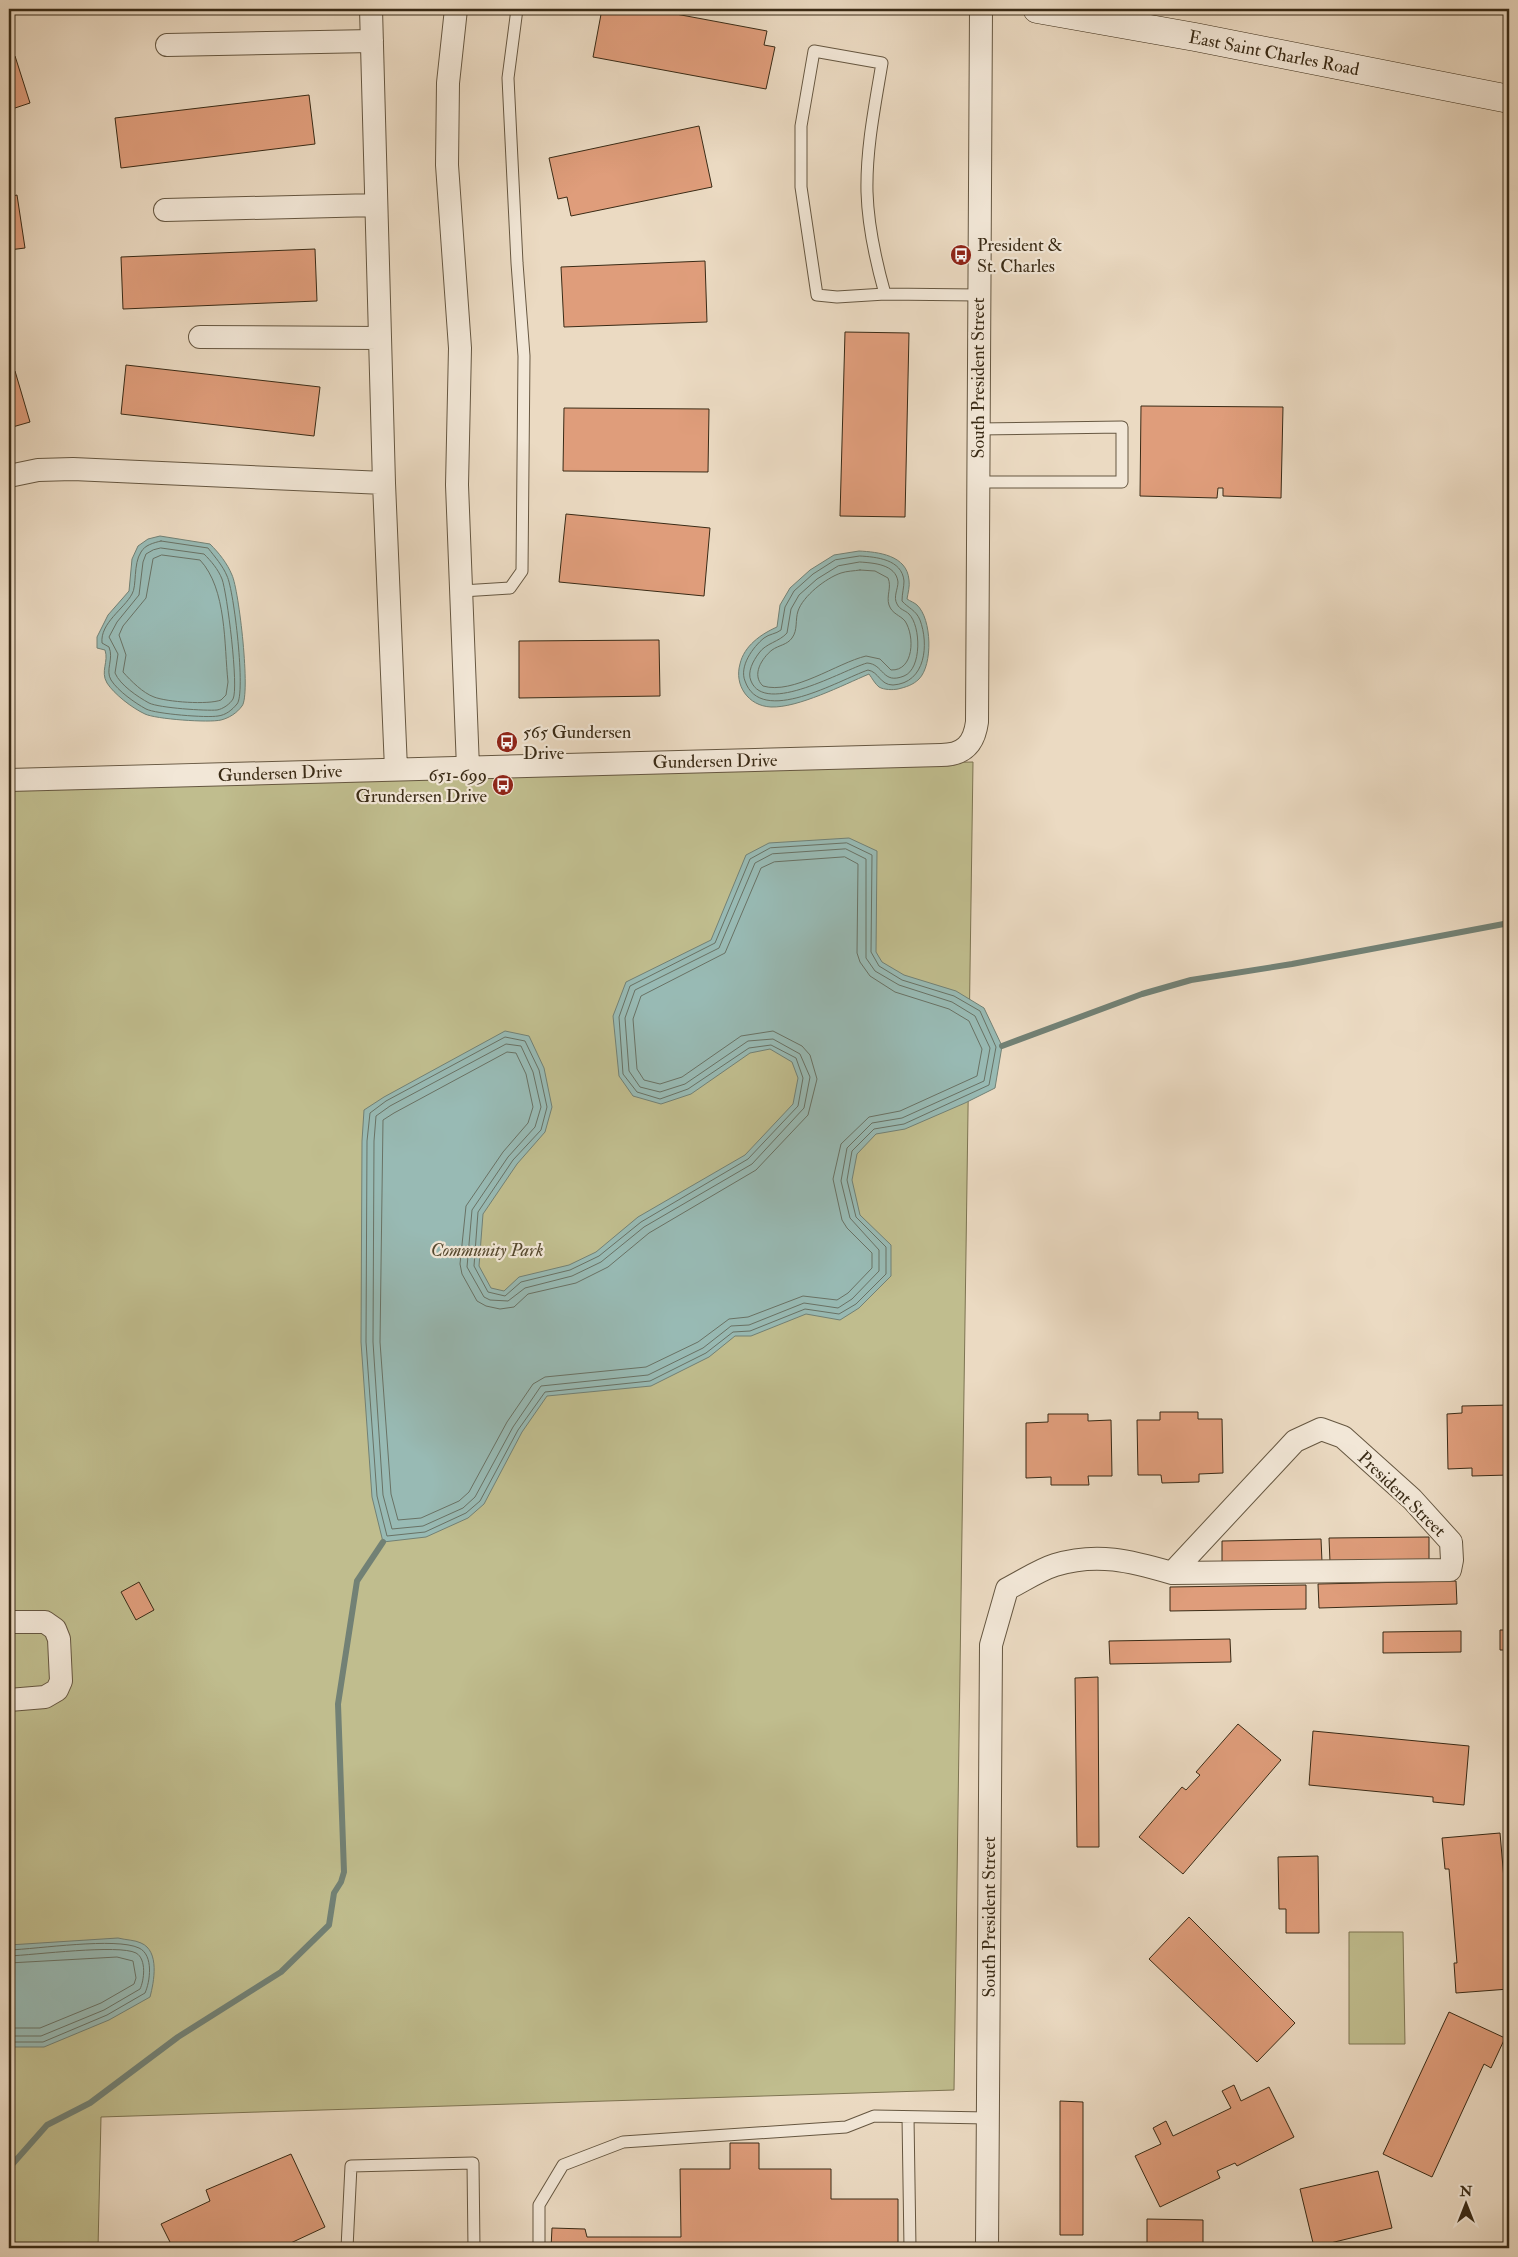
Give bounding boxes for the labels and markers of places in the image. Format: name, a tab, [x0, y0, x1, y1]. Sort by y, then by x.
place label: President & St. Charles	[977, 234, 1063, 278]
bus stop icon: President & St. Charles	[949, 243, 973, 267]
place label: 565 Gundersen Drive	[523, 721, 631, 765]
bus stop icon: 565 Gundersen Drive	[495, 730, 519, 754]
place label: 651-699 Grundersen Drive	[356, 764, 487, 808]
bus stop icon: 651-699 Grundersen Drive	[491, 773, 515, 797]

